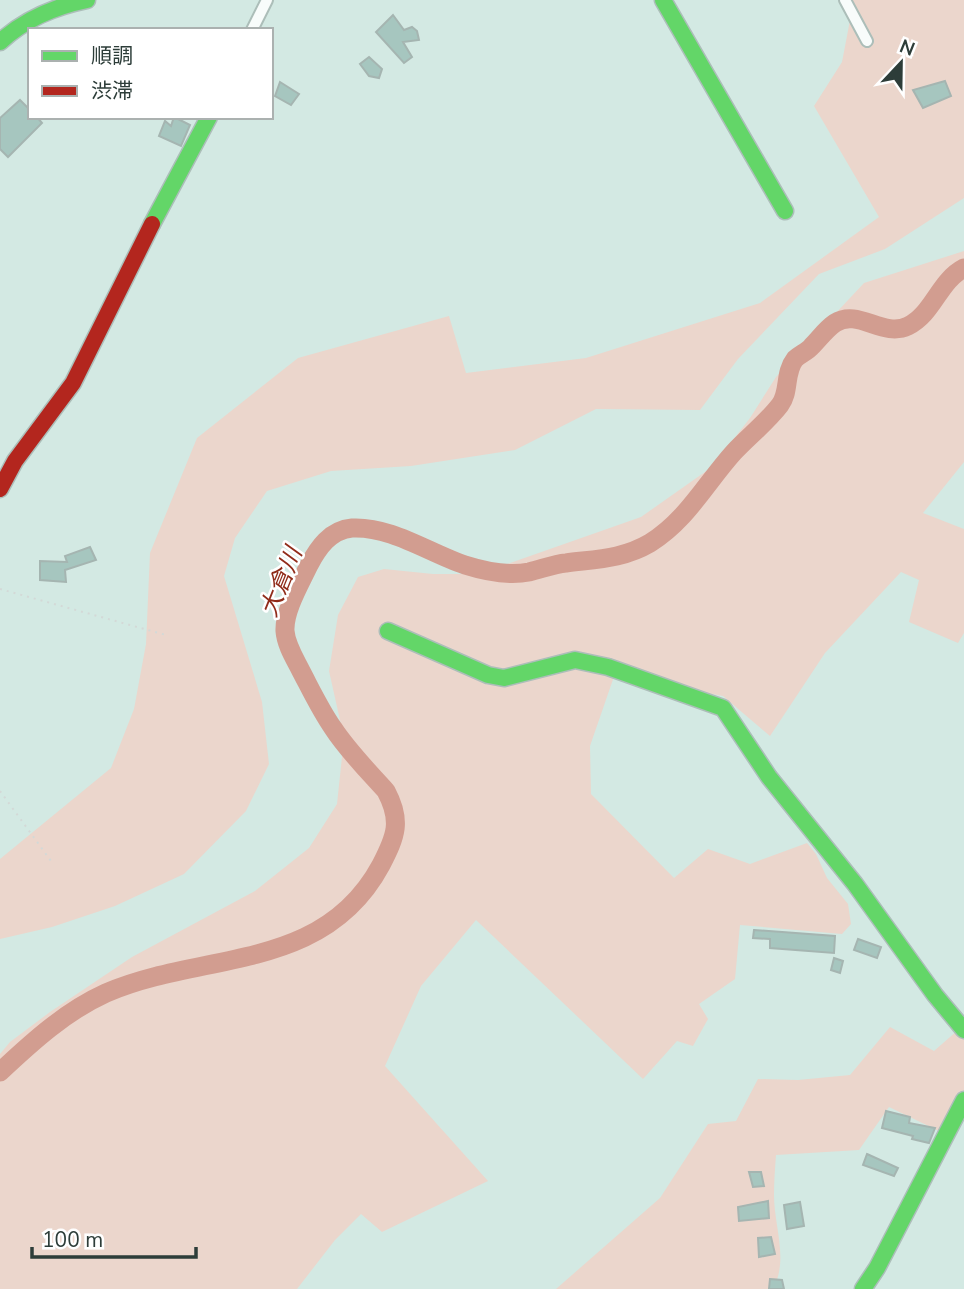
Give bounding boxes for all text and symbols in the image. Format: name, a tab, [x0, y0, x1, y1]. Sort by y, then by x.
legend	[28, 28, 273, 119]
north arrow	[866, 28, 936, 98]
text: N	[896, 33, 918, 63]
text: 順調	[91, 42, 133, 70]
text: 渋滞	[91, 77, 133, 105]
water label: 大倉川	[253, 540, 310, 621]
scale bar	[32, 1216, 196, 1260]
text: 100 m	[42, 1226, 103, 1254]

